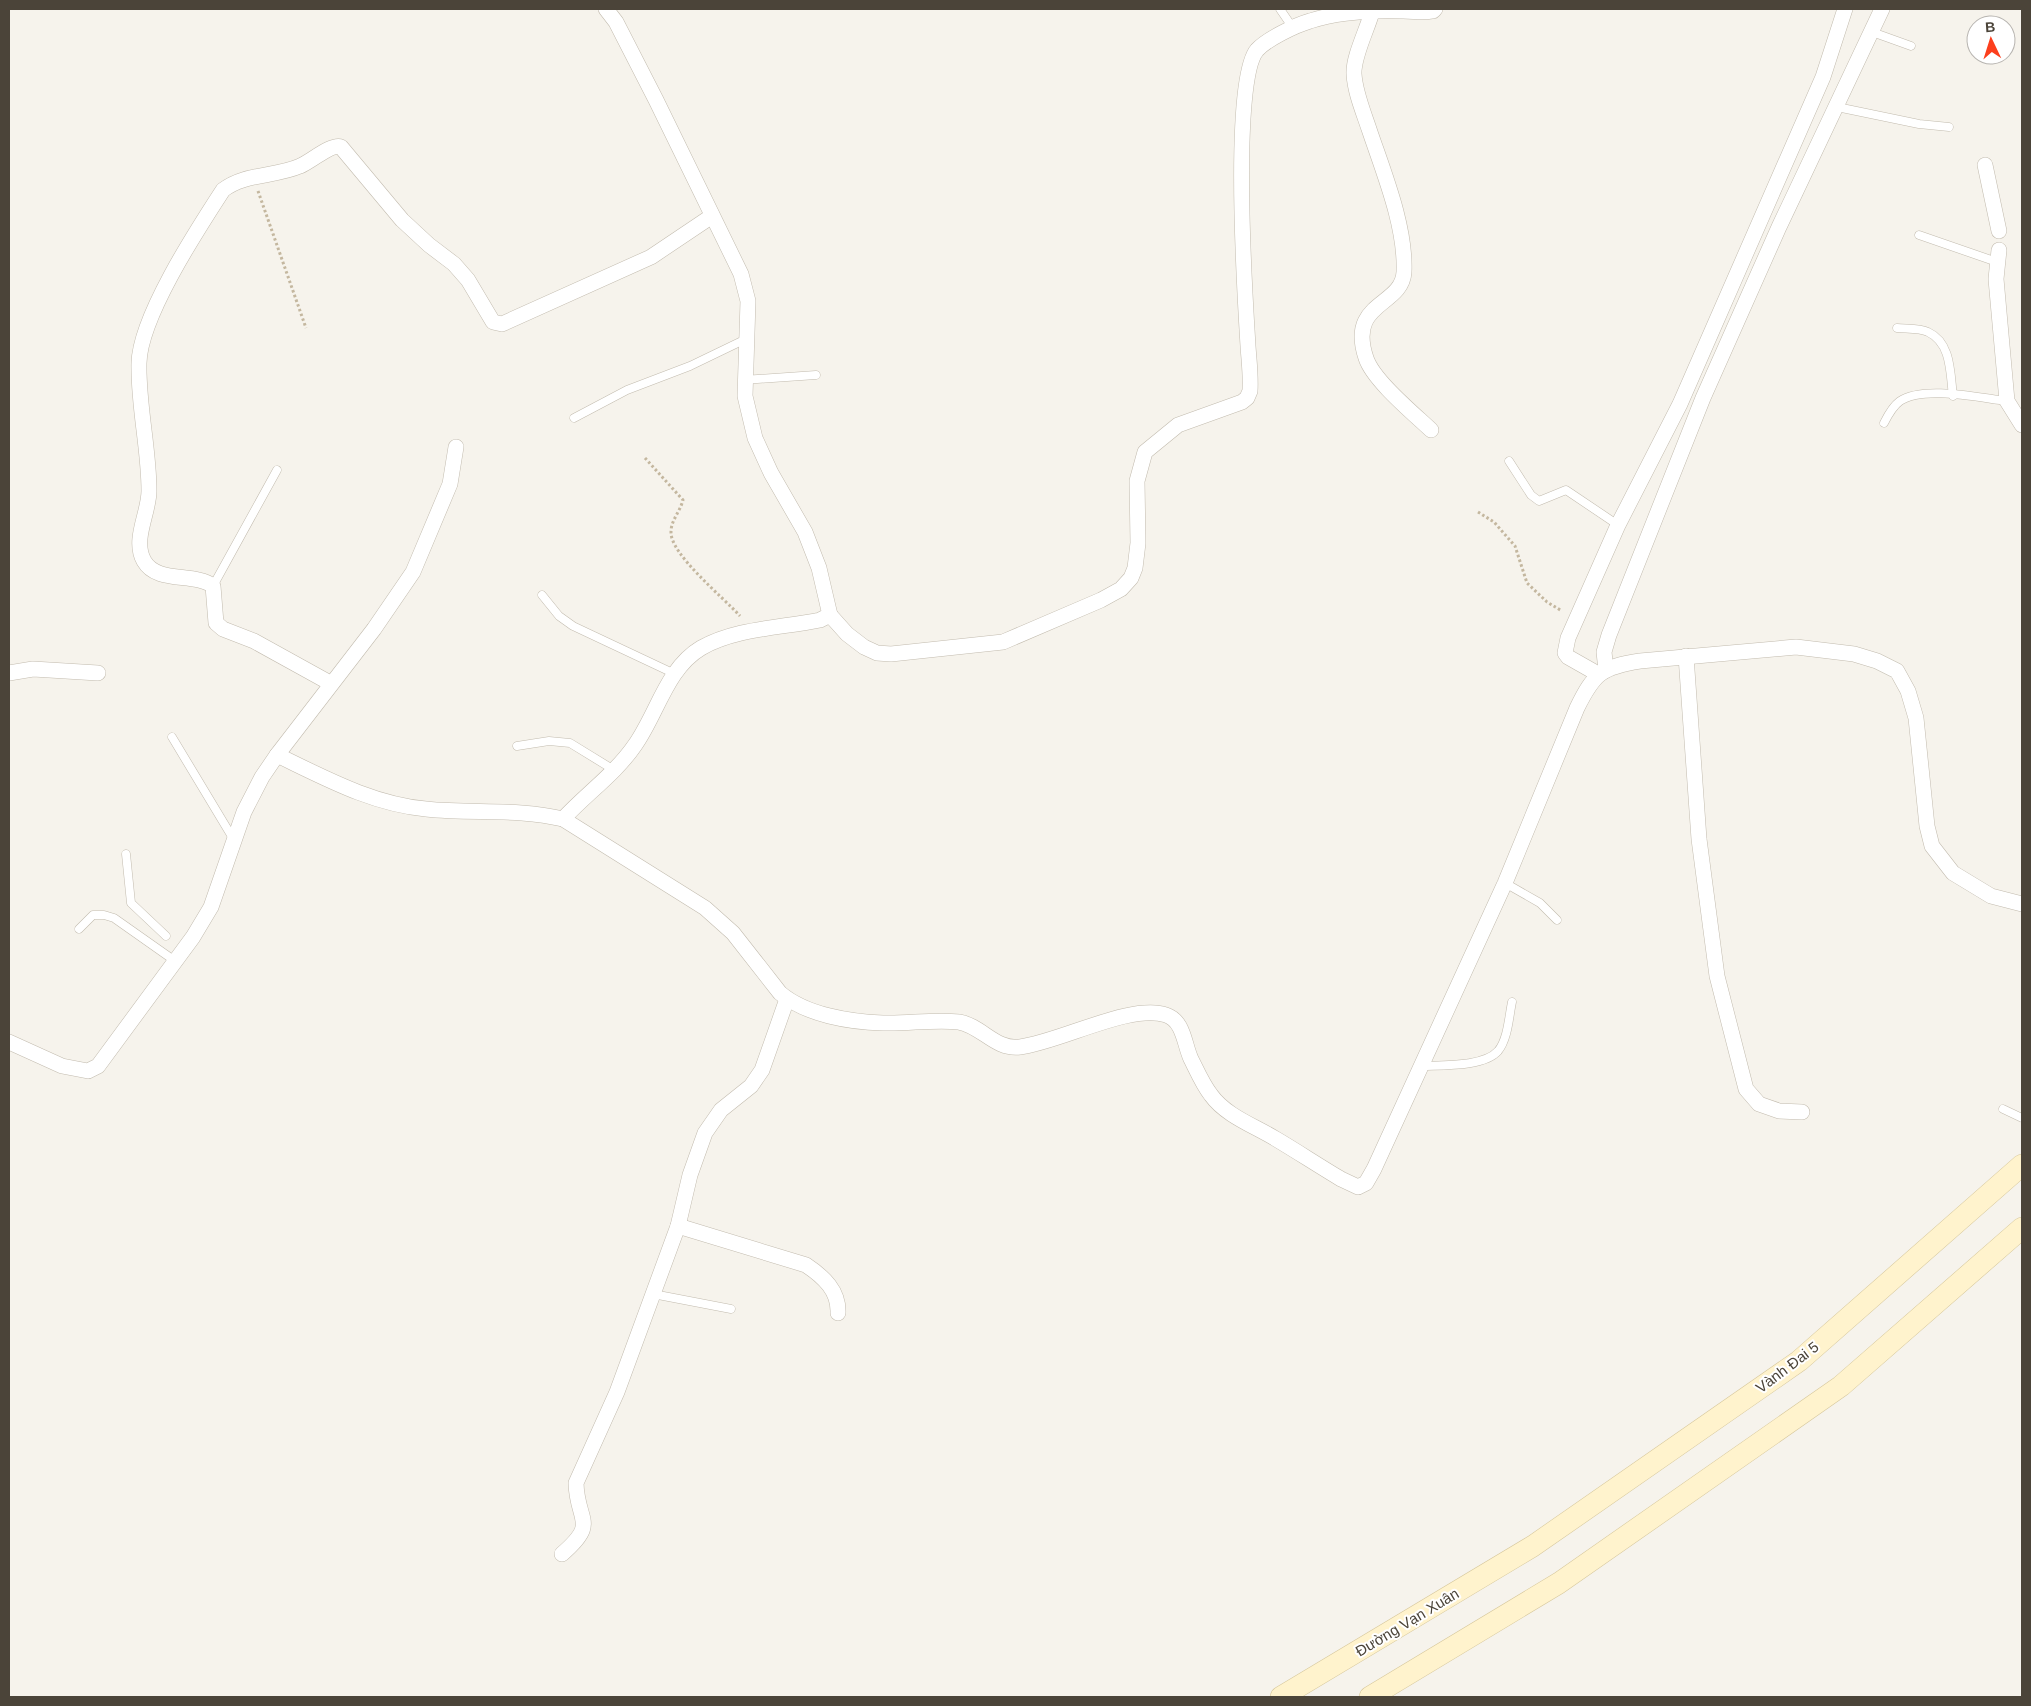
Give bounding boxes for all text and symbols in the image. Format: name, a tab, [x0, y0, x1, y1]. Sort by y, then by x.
north arrow	[1966, 15, 2016, 65]
text: B	[1984, 19, 1996, 35]
street label: Vành Đai 5	[1752, 1338, 1822, 1396]
street label: Đường Vạn Xuân	[1352, 1584, 1462, 1660]

